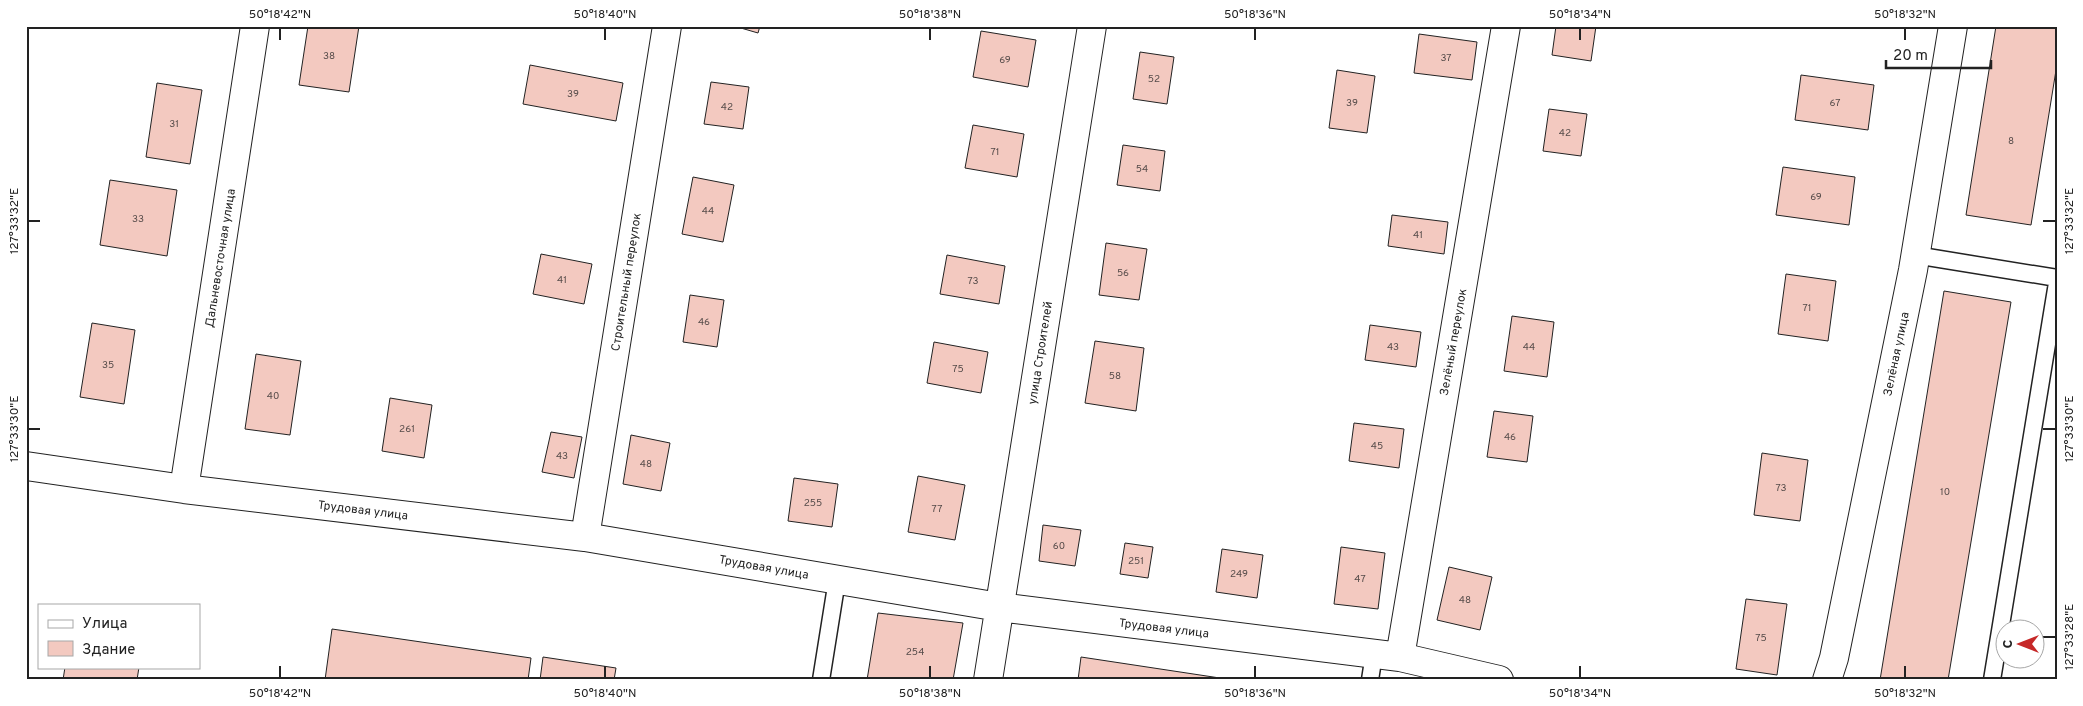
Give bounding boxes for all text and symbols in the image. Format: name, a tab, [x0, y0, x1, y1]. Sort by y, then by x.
text: 50°18'42"N	[249, 7, 311, 23]
text: 50°18'40"N	[574, 7, 636, 23]
text: 50°18'38"N	[899, 7, 961, 23]
text: 50°18'36"N	[1224, 7, 1286, 23]
text: 50°18'34"N	[1549, 7, 1611, 23]
text: 50°18'32"N	[1874, 7, 1936, 23]
scale bar	[1886, 38, 1990, 70]
text: 20 m	[1893, 47, 1928, 66]
house number: 38	[323, 50, 335, 63]
house number: 37	[1440, 52, 1452, 65]
house number: 69	[999, 54, 1011, 67]
house number: 52	[1148, 73, 1160, 86]
house number: 39	[567, 88, 579, 101]
house number: 39	[1346, 97, 1358, 110]
house number: 67	[1830, 97, 1841, 110]
house number: 42	[721, 101, 733, 114]
house number: 31	[169, 118, 179, 131]
house number: 42	[1559, 127, 1571, 140]
house number: 8	[2008, 135, 2014, 148]
house number: 71	[990, 146, 1000, 159]
house number: 54	[1136, 163, 1148, 176]
street label: Дальневосточная улица	[202, 187, 240, 329]
text: 127°33'32"E	[7, 188, 23, 254]
text: 127°33'32"E	[2062, 188, 2078, 254]
house number: 69	[1810, 191, 1822, 204]
house number: 44	[702, 205, 714, 218]
street label: Строительный переулок	[608, 212, 646, 353]
house number: 33	[132, 213, 144, 226]
house number: 41	[1413, 229, 1423, 242]
house number: 56	[1117, 267, 1129, 280]
house number: 41	[557, 274, 567, 287]
house number: 73	[967, 275, 979, 288]
street label: Зелёный переулок	[1437, 287, 1471, 397]
street label: улица Строителей	[1025, 300, 1057, 406]
house number: 71	[1802, 302, 1812, 315]
street label: Зелёная улица	[1880, 311, 1914, 398]
house number: 46	[698, 316, 710, 329]
house number: 43	[1387, 341, 1399, 354]
house number: 44	[1523, 341, 1535, 354]
house number: 35	[102, 359, 114, 372]
house number: 75	[952, 363, 964, 376]
house number: 58	[1109, 370, 1121, 383]
house number: 40	[267, 390, 279, 403]
text: 127°33'30"E	[7, 396, 23, 462]
text: 127°33'30"E	[2062, 396, 2078, 462]
house number: 261	[399, 423, 415, 436]
house number: 46	[1504, 431, 1516, 444]
house number: 45	[1371, 440, 1383, 453]
house number: 43	[556, 450, 568, 463]
house number: 48	[640, 458, 652, 471]
house number: 73	[1775, 482, 1787, 495]
house number: 10	[1940, 486, 1950, 499]
house number: 255	[804, 497, 822, 510]
street label: Трудовая улица	[317, 498, 409, 524]
house number: 77	[932, 503, 942, 516]
house number: 60	[1053, 540, 1065, 553]
street label: Трудовая улица	[718, 552, 810, 584]
house number: 251	[1128, 555, 1144, 568]
house number: 249	[1230, 568, 1248, 581]
house number: 47	[1354, 573, 1366, 586]
house number: 48	[1459, 594, 1471, 607]
legend	[38, 604, 200, 668]
text: 127°33'28"E	[2062, 604, 2078, 670]
text: Улица	[82, 615, 127, 634]
street label: Трудовая улица	[1118, 616, 1210, 642]
north arrow	[1996, 618, 2046, 668]
house number: 75	[1755, 632, 1767, 645]
text: С	[2000, 639, 2017, 648]
text: Здание	[82, 641, 135, 660]
house number: 254	[906, 646, 924, 659]
text: 50°18'42"N	[249, 686, 311, 702]
text: 50°18'40"N	[574, 686, 636, 702]
text: 50°18'38"N	[899, 686, 961, 702]
text: 50°18'36"N	[1224, 686, 1286, 702]
text: 50°18'34"N	[1549, 686, 1611, 702]
text: 50°18'32"N	[1874, 686, 1936, 702]

